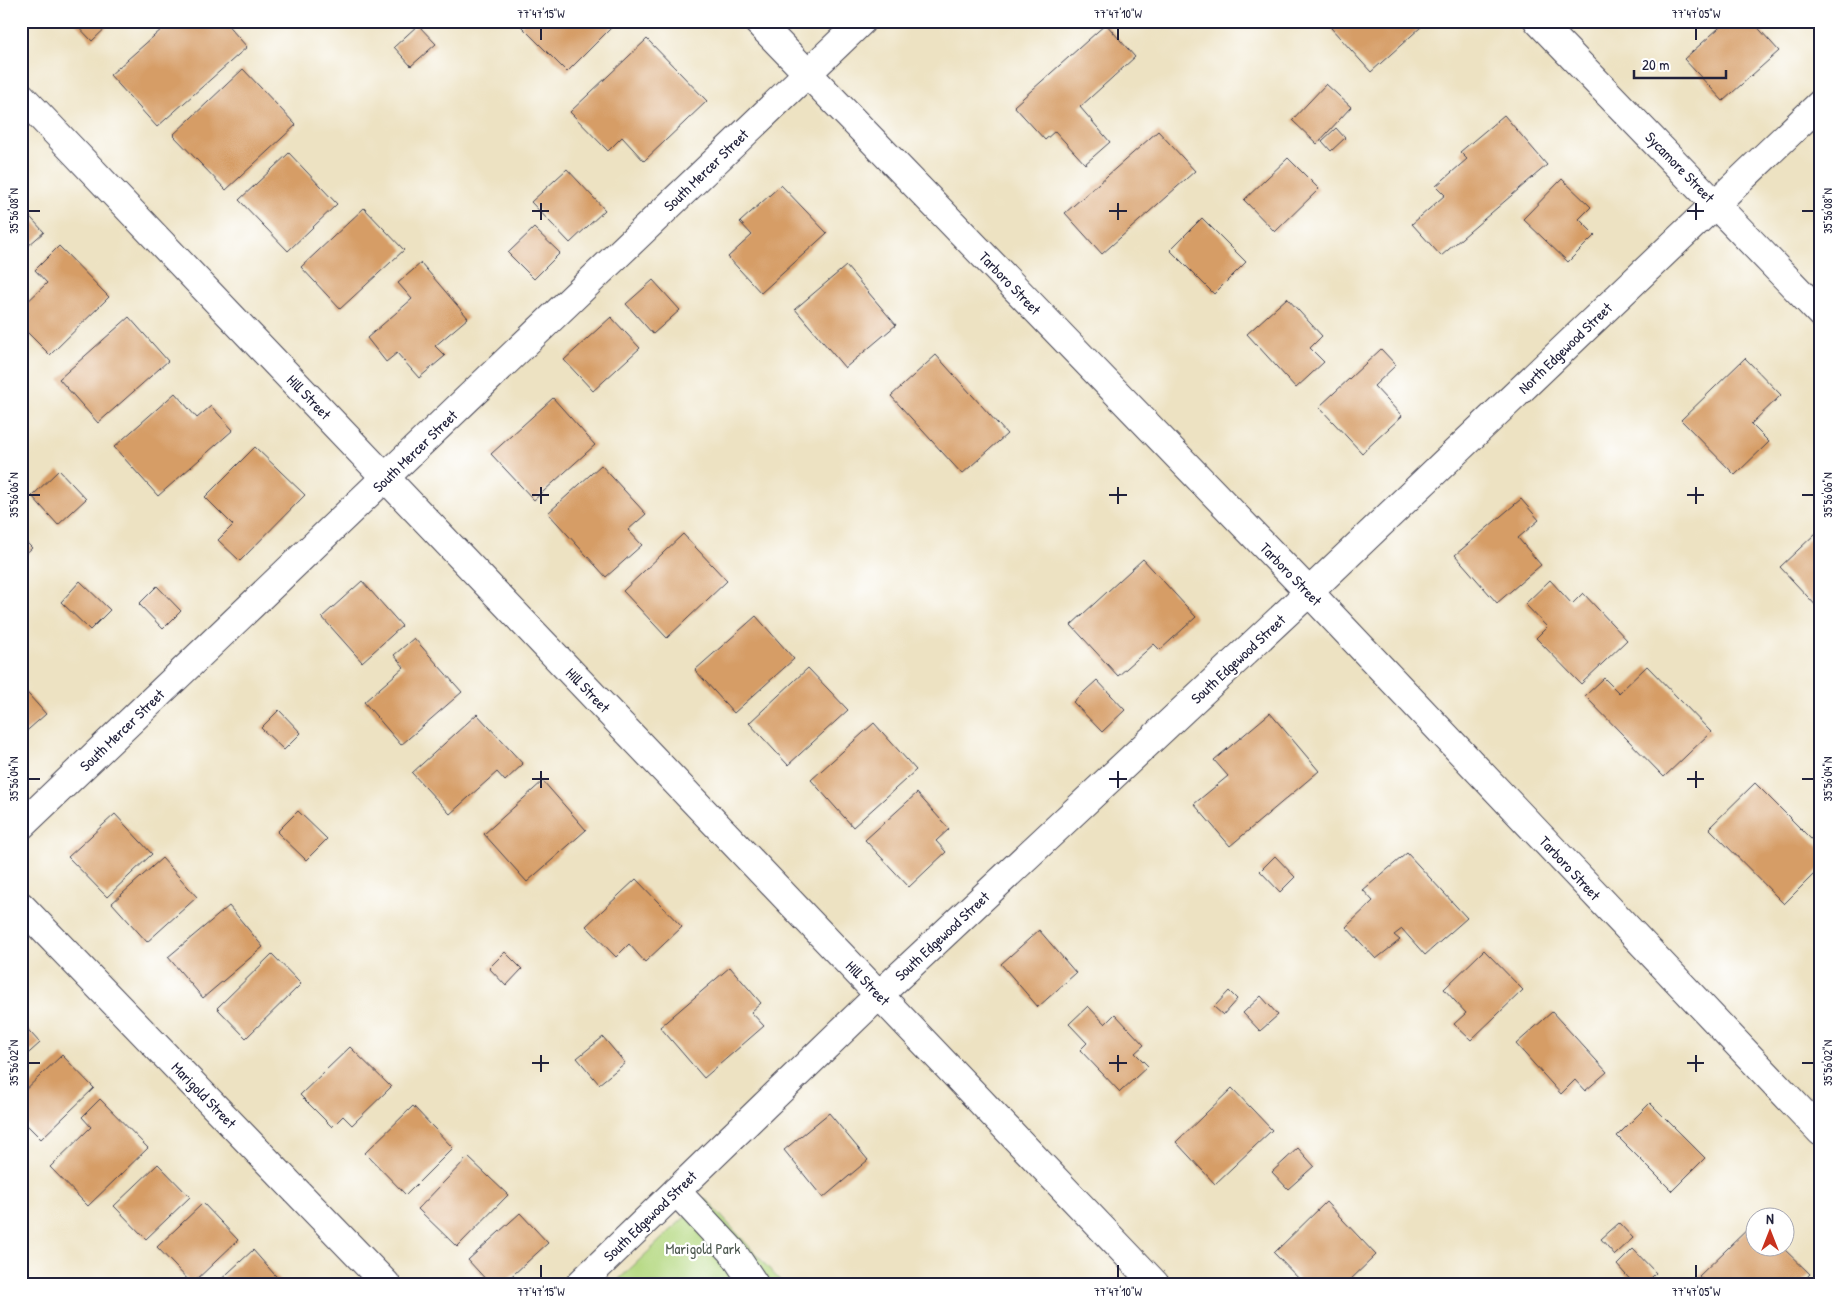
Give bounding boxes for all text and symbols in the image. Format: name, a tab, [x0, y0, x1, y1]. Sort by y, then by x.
text: 77°47'15"W	[517, 5, 565, 22]
text: 77°47'10"W	[1094, 5, 1143, 22]
text: 77°47'05"W	[1672, 5, 1721, 22]
scale bar	[1634, 48, 1727, 80]
text: 20 m	[1642, 54, 1669, 75]
street label: South Mercer Street	[659, 124, 754, 216]
street label: Sycamore Street	[1641, 127, 1720, 208]
text: 35°56'08"N	[5, 188, 22, 234]
text: 35°56'08"N	[1819, 188, 1836, 234]
street label: Tarboro Street	[974, 247, 1046, 320]
street label: North Edgewood Street	[1513, 297, 1617, 398]
street label: Hill Street	[282, 370, 336, 425]
street label: South Mercer Street	[368, 405, 463, 497]
text: 35°56'06"N	[5, 472, 22, 518]
text: 35°56'06"N	[1819, 472, 1836, 518]
street label: Tarboro Street	[1255, 538, 1327, 611]
street label: South Edgewood Street	[1186, 609, 1290, 708]
street label: Hill Street	[561, 663, 615, 718]
street label: South Mercer Street	[75, 684, 170, 776]
text: 35°56'04"N	[5, 757, 22, 801]
text: 35°56'04"N	[1819, 757, 1836, 801]
street label: Tarboro Street	[1535, 831, 1606, 905]
street label: South Edgewood Street	[890, 886, 994, 985]
street label: Hill Street	[841, 956, 895, 1011]
text: 35°56'02"N	[5, 1040, 22, 1086]
text: 35°56'02"N	[1819, 1040, 1836, 1086]
street label: Marigold Street	[167, 1057, 242, 1133]
street label: South Edgewood Street	[599, 1165, 702, 1266]
north arrow	[1744, 1208, 1794, 1258]
text: N	[1766, 1209, 1774, 1228]
park label: Marigold Park	[665, 1238, 741, 1259]
text: 77°47'15"W	[517, 1283, 565, 1300]
text: 77°47'10"W	[1094, 1283, 1143, 1300]
text: 77°47'05"W	[1672, 1283, 1721, 1300]

